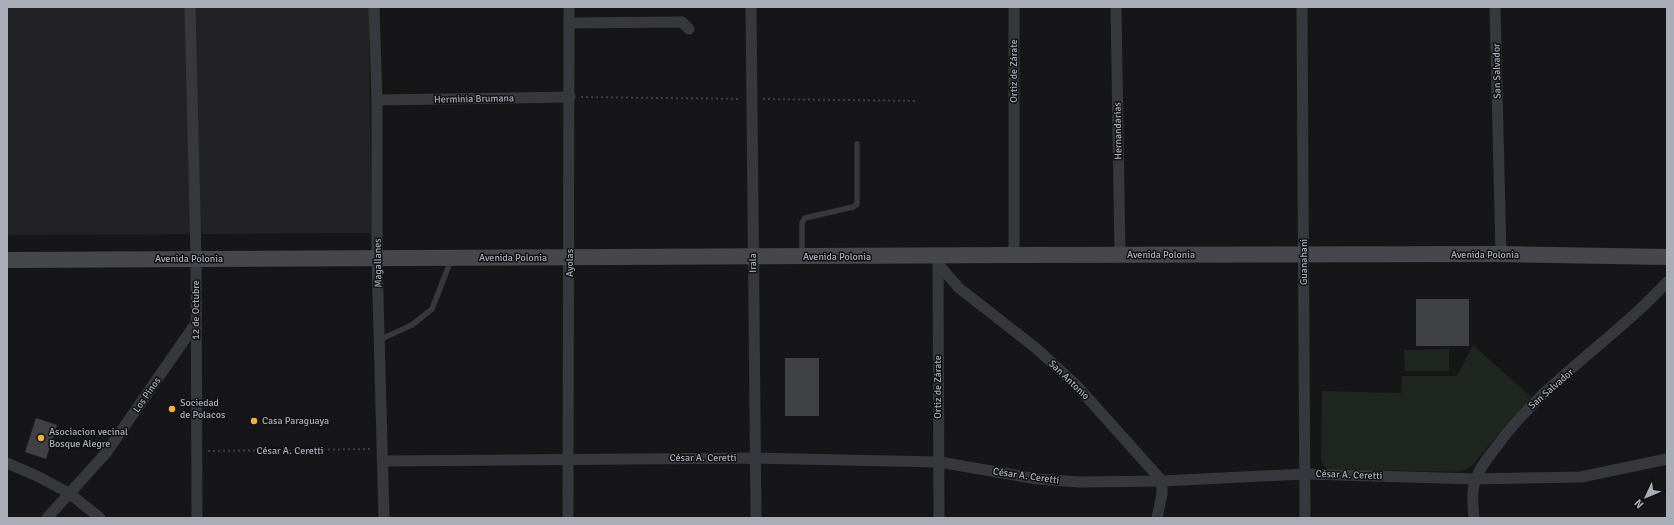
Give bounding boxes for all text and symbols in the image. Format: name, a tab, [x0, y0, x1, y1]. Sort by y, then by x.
street label: Ortiz de Zárate	[1008, 39, 1020, 103]
street label: San Salvador	[1491, 43, 1503, 99]
street label: Herminia Brumana	[434, 92, 514, 106]
street label: Hernandarias	[1111, 101, 1125, 160]
street label: Magallanes	[372, 238, 384, 288]
street label: Guanahani	[1298, 239, 1310, 285]
street label: Ayolas	[564, 248, 576, 277]
street label: Avenida Polonia	[1127, 249, 1195, 261]
street label: Avenida Polonia	[1451, 249, 1519, 261]
street label: Avenida Polonia	[803, 251, 871, 263]
street label: Avenida Polonia	[479, 252, 547, 264]
street label: Avenida Polonia	[155, 253, 223, 265]
street label: Irala	[747, 253, 759, 273]
street label: 12 de Octubre	[190, 280, 202, 340]
street label: Ortiz de Zárate	[932, 355, 944, 419]
street label: San Antonio	[1046, 358, 1092, 402]
street label: San Salvador	[1526, 366, 1576, 412]
street label: Los Pinos	[131, 375, 164, 415]
place label: Sociedad de Polacos	[180, 397, 226, 421]
marker: Sociedad de Polacos	[167, 404, 177, 414]
place label: Casa Paraguaya	[262, 415, 329, 427]
marker: Casa Paraguaya	[249, 416, 259, 426]
place label: Asociacion vecinal Bosque Alegre	[49, 426, 128, 450]
marker: Asociacion vecinal Bosque Alegre	[36, 433, 46, 443]
street label: César A. Ceretti	[257, 445, 323, 457]
street label: César A. Ceretti	[670, 452, 736, 464]
street label: César A. Ceretti	[992, 465, 1060, 487]
street label: César A. Ceretti	[1315, 468, 1383, 482]
north arrow	[1626, 477, 1666, 517]
text: N	[1632, 496, 1647, 511]

